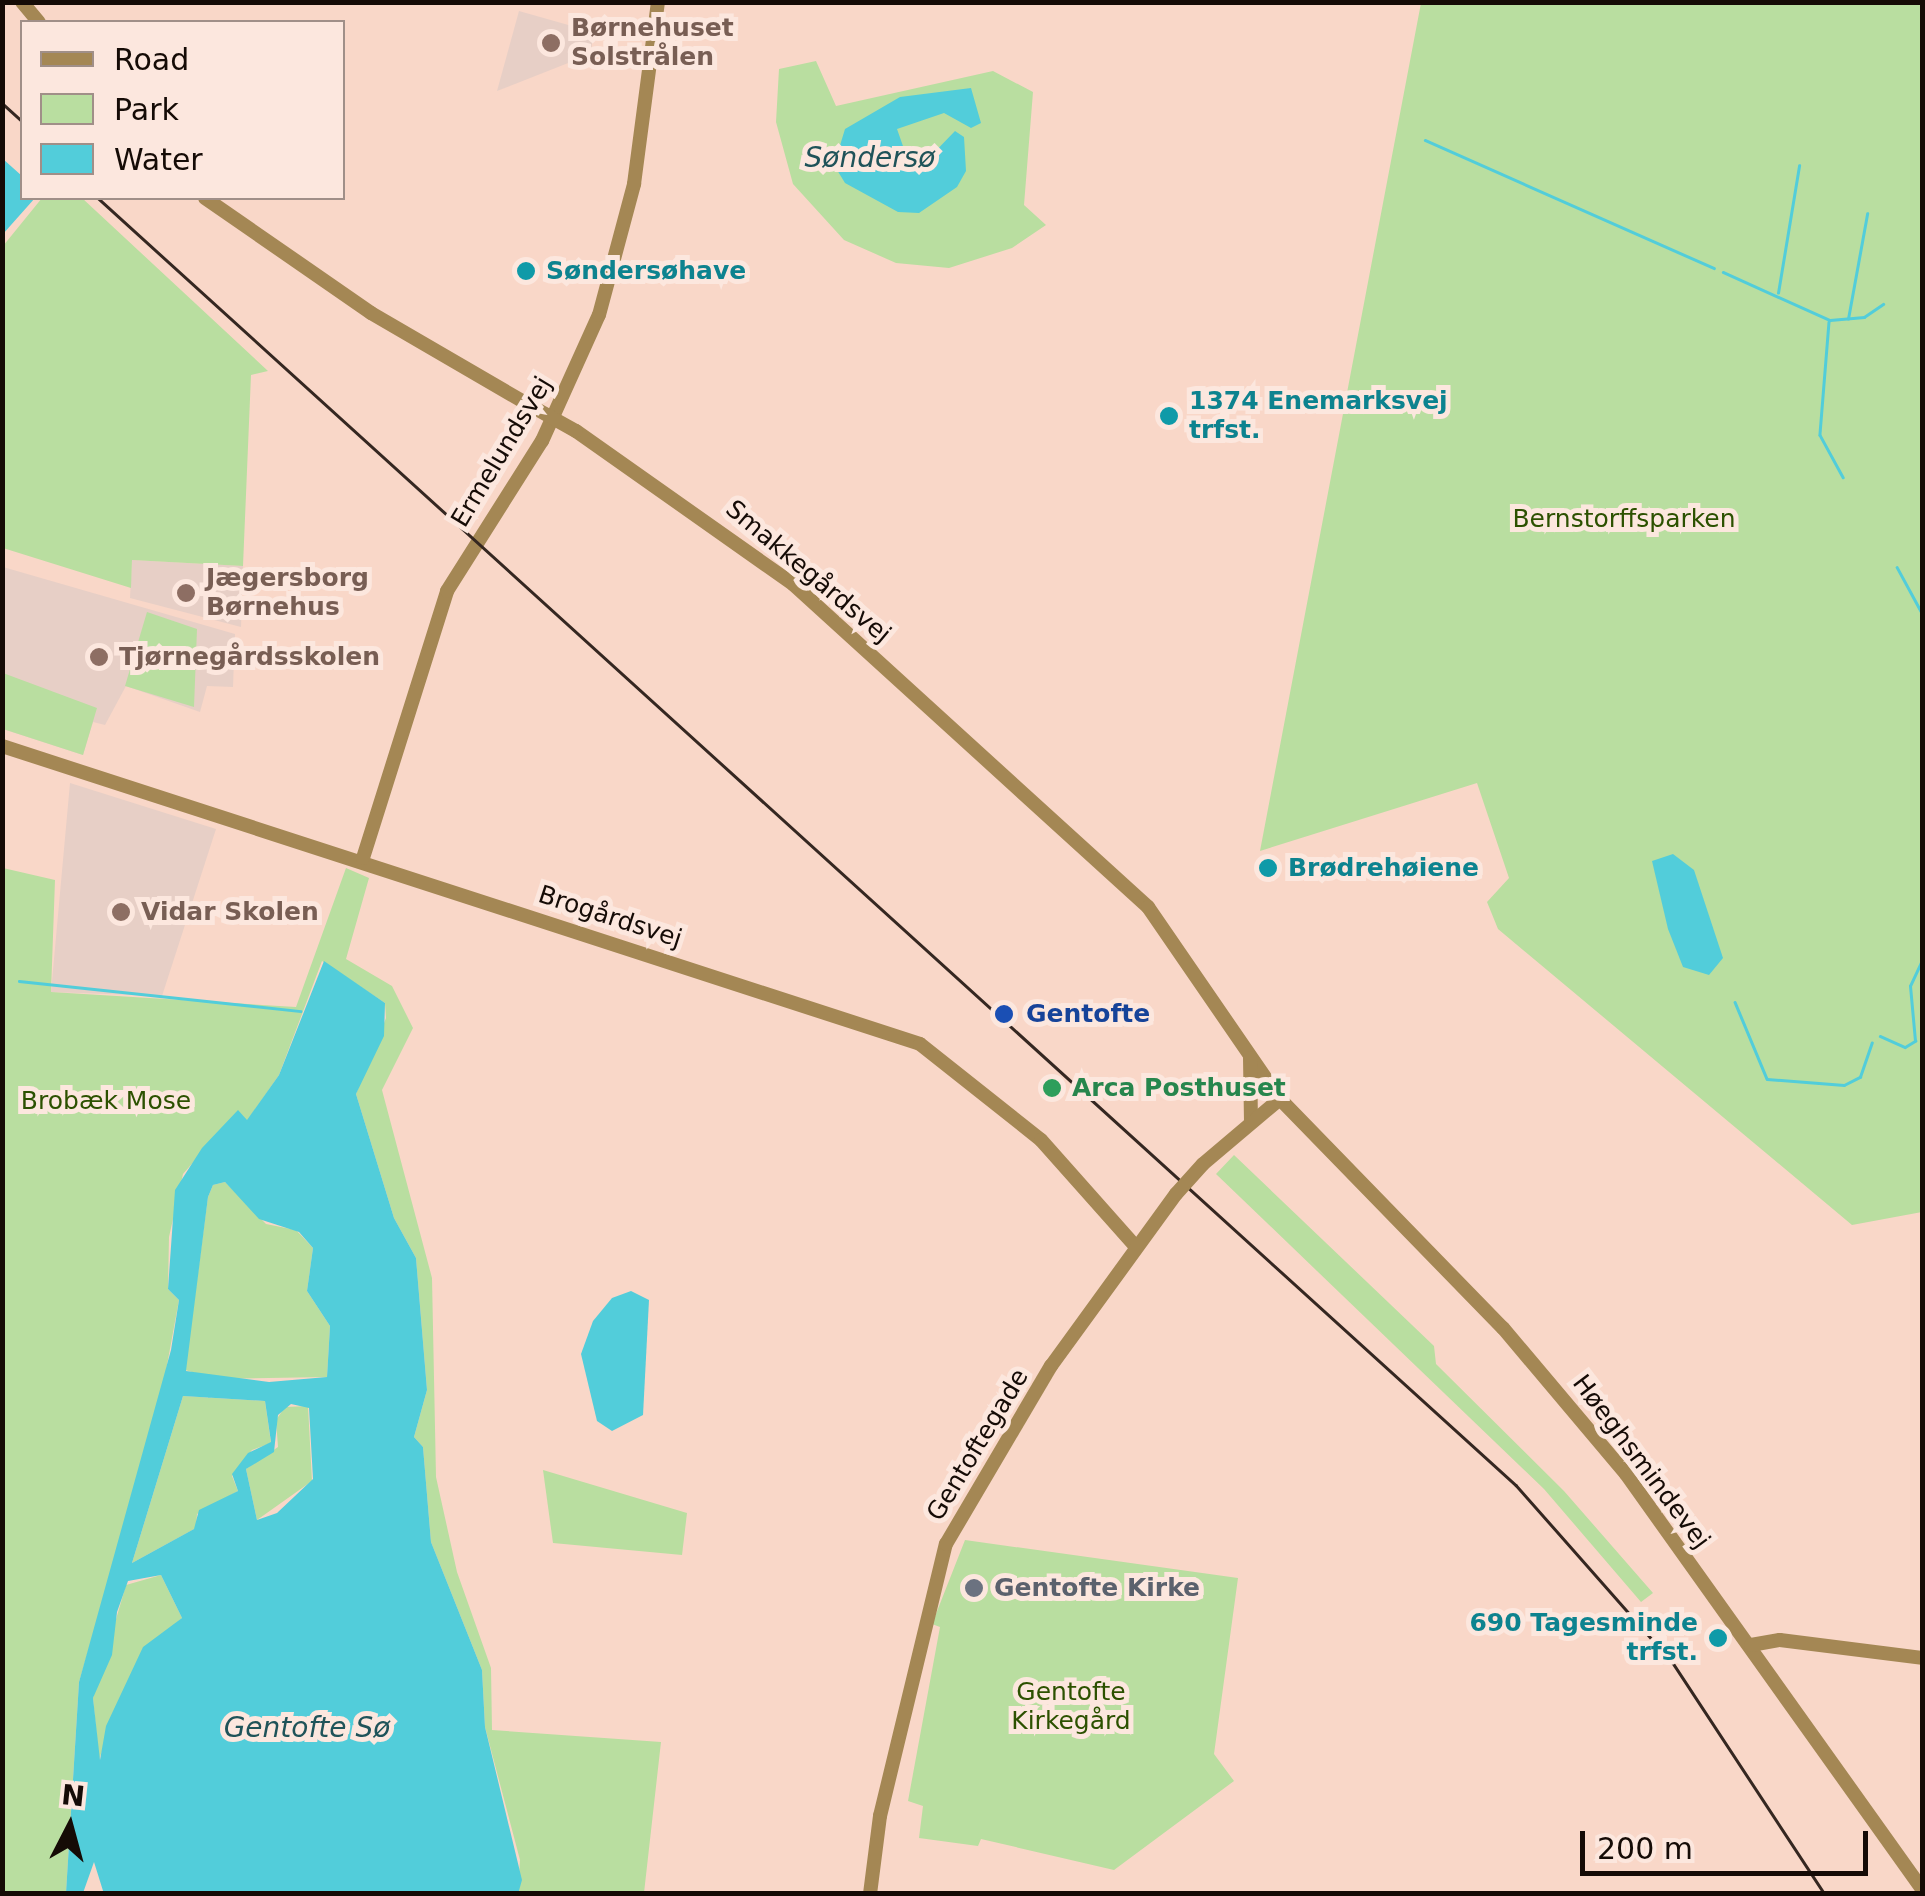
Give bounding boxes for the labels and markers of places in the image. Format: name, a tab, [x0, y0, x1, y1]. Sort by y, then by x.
place label: Børnehuset Solstrålen	[571, 14, 734, 73]
marker: Børnehuset Solstrålen	[540, 32, 562, 54]
place label: Søndersøhave	[546, 256, 746, 286]
marker: Søndersøhave	[515, 260, 537, 282]
place label: 1374 Enemarksvej trfst.	[1189, 387, 1448, 446]
marker: 1374 Enemarksvej trfst.	[1158, 405, 1180, 427]
place label: Jægersborg Børnehus	[206, 564, 369, 623]
marker: Jægersborg Børnehus	[175, 582, 197, 604]
place label: Tjørnegårdsskolen	[119, 642, 380, 672]
marker: Tjørnegårdsskolen	[88, 646, 110, 668]
place label: Brødrehøiene	[1288, 853, 1479, 883]
marker: Brødrehøiene	[1257, 857, 1279, 879]
place label: Vidar Skolen	[141, 897, 319, 927]
marker: Vidar Skolen	[110, 901, 132, 923]
place label: Gentofte	[1026, 999, 1150, 1029]
marker: Gentofte	[991, 1001, 1017, 1027]
place label: Arca Posthuset	[1072, 1073, 1286, 1103]
marker: Arca Posthuset	[1041, 1077, 1063, 1099]
place label: Gentofte Kirke	[994, 1573, 1200, 1603]
marker: Gentofte Kirke	[963, 1577, 985, 1599]
place label: 690 Tagesminde trfst.	[1469, 1609, 1698, 1668]
marker: 690 Tagesminde trfst.	[1707, 1627, 1729, 1649]

